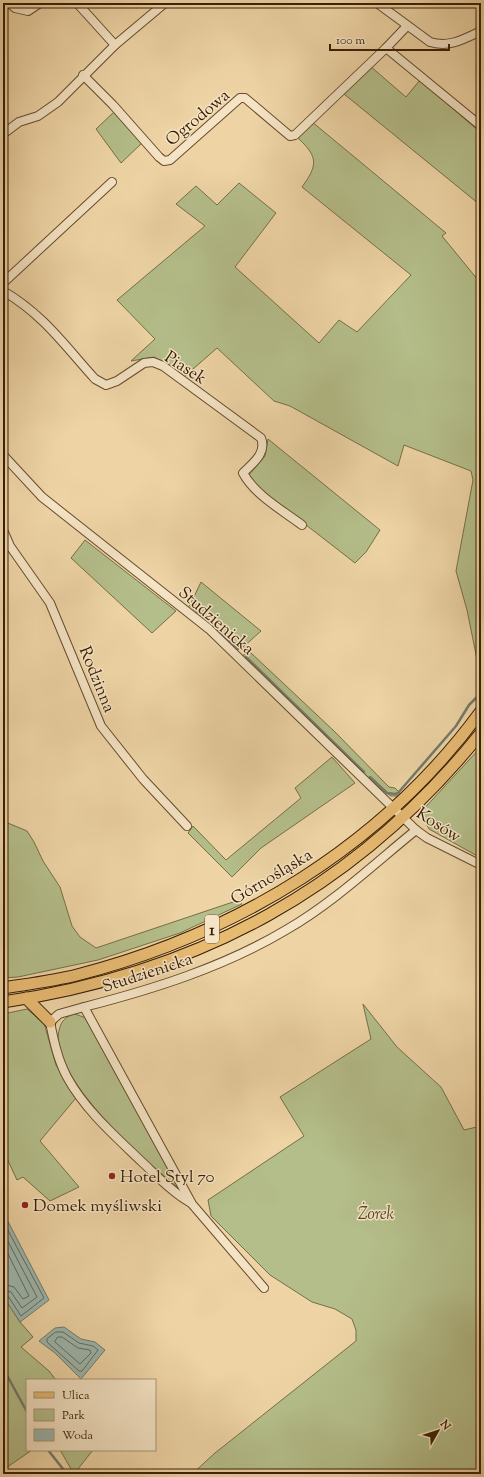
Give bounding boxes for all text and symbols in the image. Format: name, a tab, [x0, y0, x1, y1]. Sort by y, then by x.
scale bar	[330, 26, 449, 52]
text: 100 m	[336, 32, 365, 50]
street label: Ogrodowa	[161, 84, 236, 153]
street label: Piasek	[159, 346, 211, 391]
street label: Studzienicka	[172, 582, 259, 661]
street label: Rodzinna	[72, 643, 120, 717]
street label: Kosów	[411, 802, 465, 849]
street label: Górnośląska	[227, 844, 318, 912]
road number: 1	[205, 915, 219, 943]
street label: Studzienicka	[99, 948, 196, 1000]
place label: Hotel Styl 70	[120, 1166, 215, 1190]
marker: Hotel Styl 70	[107, 1171, 117, 1181]
place label: Domek myśliwski	[33, 1195, 162, 1219]
marker: Domek myśliwski	[20, 1200, 30, 1210]
park label: Żorek	[358, 1202, 394, 1227]
legend	[26, 1379, 156, 1451]
text: Ulica	[62, 1387, 90, 1405]
text: Park	[62, 1407, 85, 1425]
north arrow	[418, 1411, 458, 1451]
text: N	[435, 1416, 454, 1434]
text: Woda	[62, 1427, 94, 1445]

